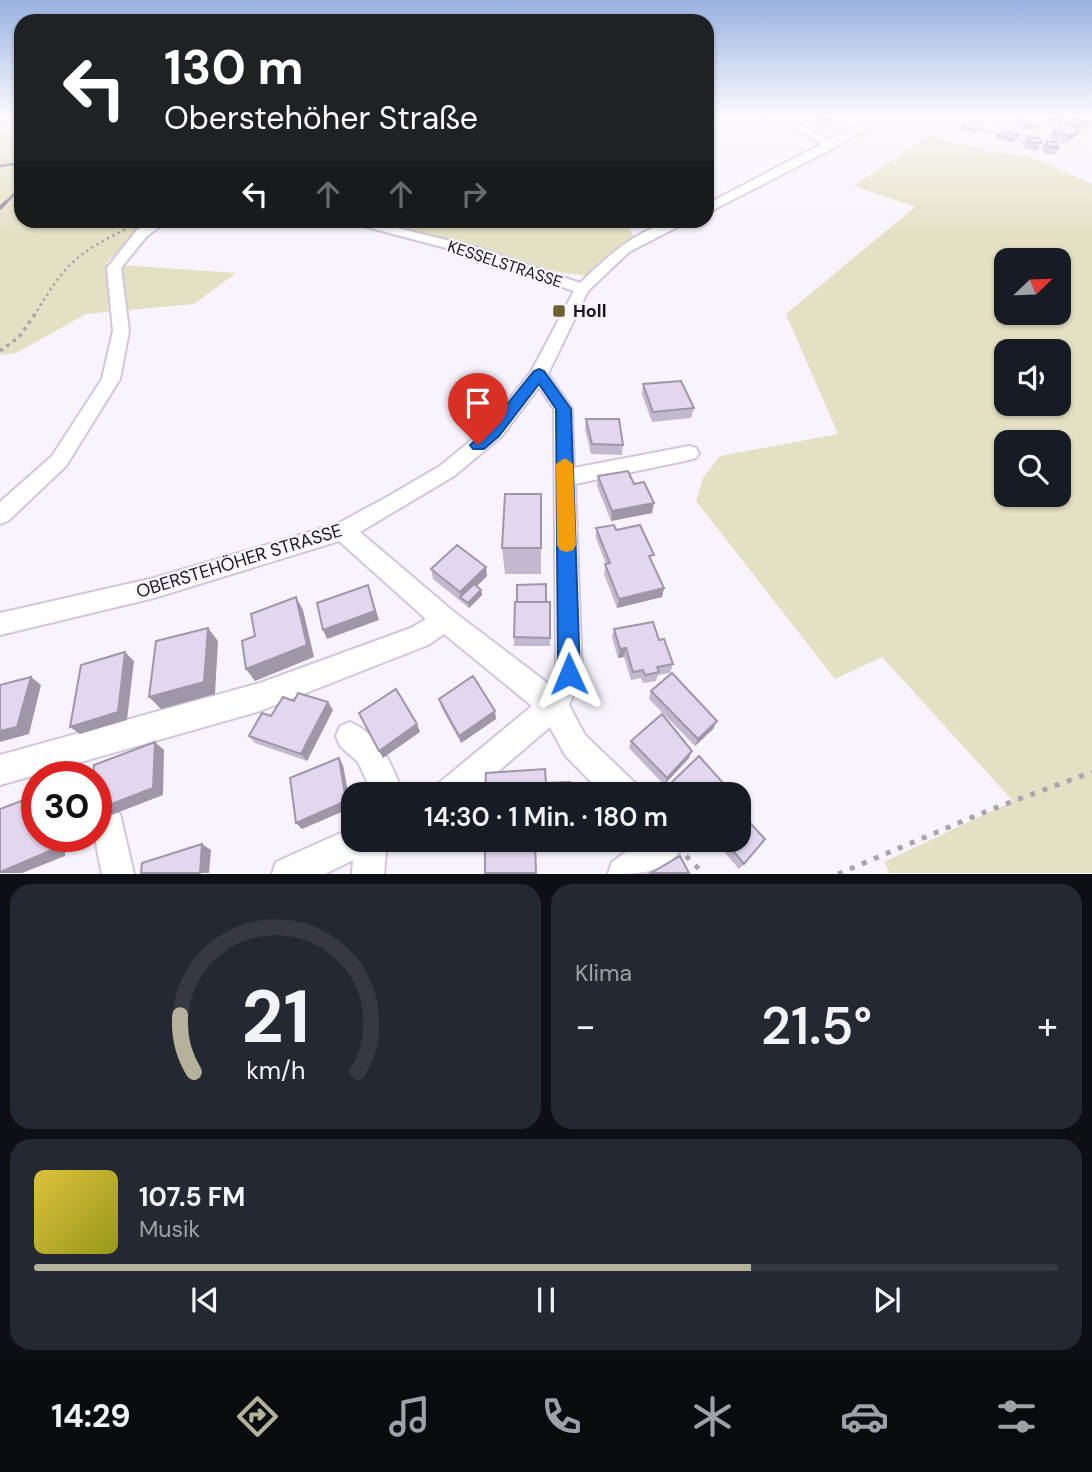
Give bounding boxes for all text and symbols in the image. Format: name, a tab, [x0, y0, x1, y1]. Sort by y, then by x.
text: 130 m	[164, 35, 304, 99]
icon: left	[49, 42, 140, 133]
text: Oberstehöher Straße	[164, 97, 478, 139]
icon: left	[236, 175, 274, 213]
icon: ahead	[309, 175, 347, 213]
icon: ahead	[382, 175, 420, 213]
icon: right	[455, 175, 493, 213]
street label: KESSELSTRASSE	[445, 236, 565, 292]
north arrow	[994, 248, 1071, 326]
map controls	[994, 248, 1071, 507]
place label: Holl	[573, 299, 606, 323]
marker: Holl	[551, 303, 567, 319]
button: sound	[994, 339, 1071, 416]
pin	[448, 373, 508, 445]
icon: arrive	[459, 384, 497, 422]
button: search	[994, 430, 1071, 507]
street label: OBERSTEHÖHER STRASSE	[133, 518, 345, 604]
position arrow	[532, 637, 606, 711]
speed limit sign: 30	[21, 761, 112, 852]
text: 14:30 · 1 Min. · 180 m	[424, 800, 668, 834]
text: Klima	[575, 958, 632, 988]
text: 21	[241, 971, 310, 1066]
text: 21.5°	[761, 992, 872, 1060]
text: −	[575, 1001, 596, 1051]
text: +	[1037, 1001, 1058, 1051]
text: km/h	[246, 1054, 305, 1087]
text: 107.5 FM	[139, 1180, 245, 1214]
text: Musik	[139, 1214, 200, 1244]
icon: previous	[186, 1281, 224, 1319]
icon: pause	[527, 1281, 565, 1319]
icon: next	[868, 1281, 906, 1319]
icon: directions	[233, 1392, 282, 1441]
icon: music	[385, 1392, 434, 1441]
icon: phone	[537, 1392, 586, 1441]
icon: climate	[688, 1392, 737, 1441]
icon: car	[840, 1392, 889, 1441]
icon: filters	[992, 1392, 1041, 1441]
text: 14:29	[51, 1395, 131, 1437]

